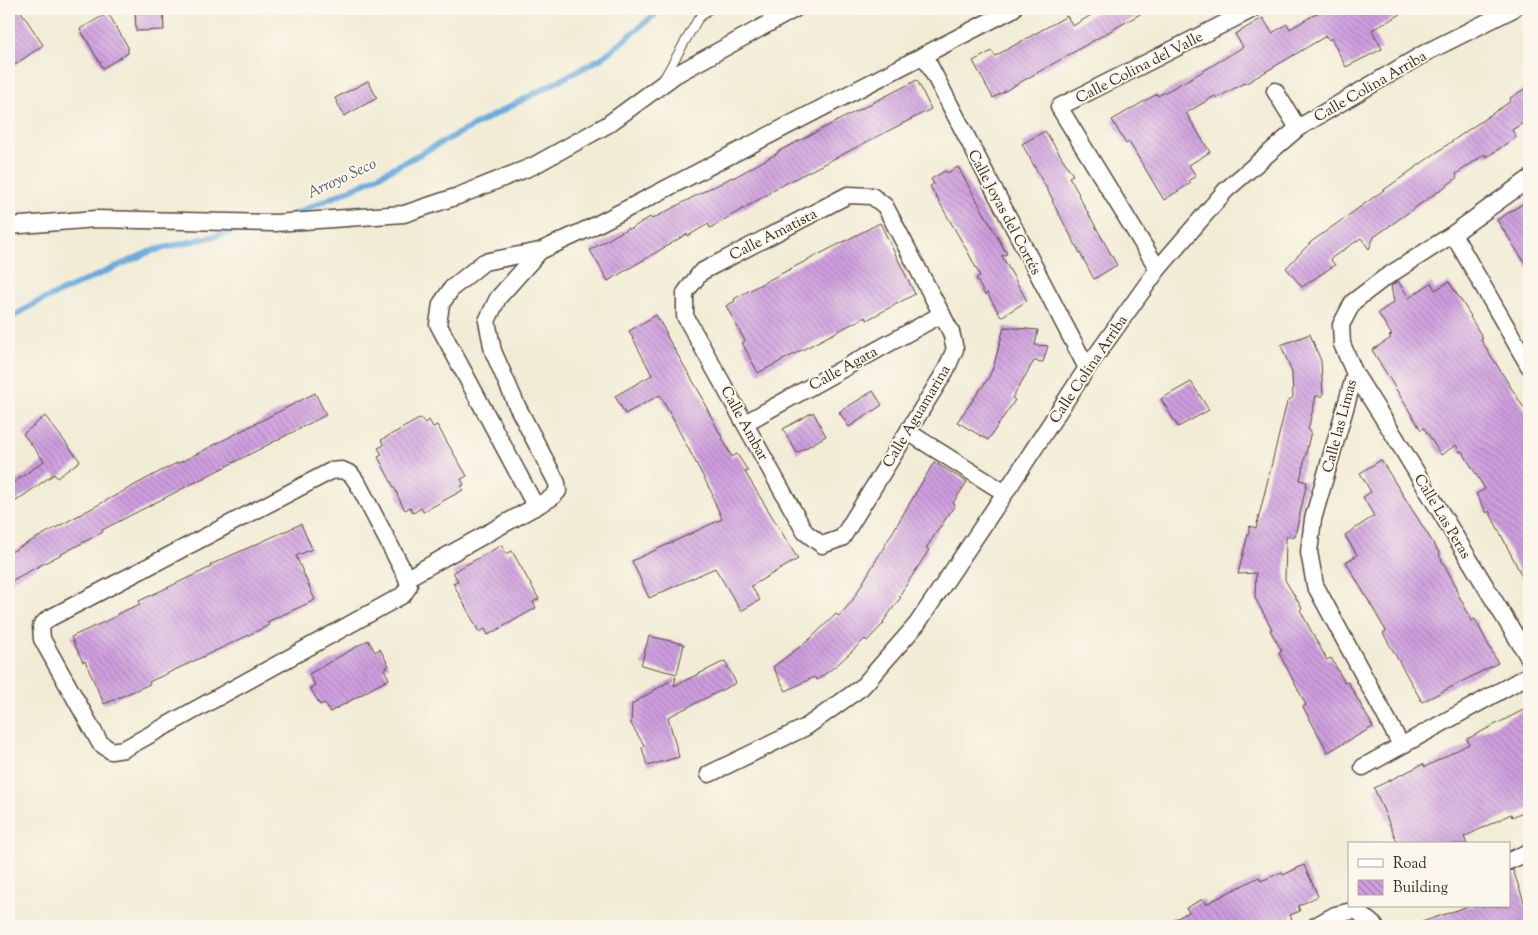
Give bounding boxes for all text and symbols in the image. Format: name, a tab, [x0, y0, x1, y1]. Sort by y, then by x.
street label: Calle Colina del Valle	[1072, 27, 1207, 110]
street label: Calle Colina Arriba	[1311, 46, 1431, 128]
street label: Calle Joyas del Cortés	[962, 146, 1046, 279]
water label: Arroyo Seco	[304, 153, 381, 205]
street label: Calle Amatista	[726, 204, 821, 266]
street label: Calle Colina Arriba	[1045, 311, 1133, 428]
street label: Calle Agata	[806, 342, 882, 397]
street label: Calle Aguamarina	[878, 361, 956, 472]
street label: Calle las Limas	[1318, 377, 1363, 475]
street label: Calle Ambar	[715, 383, 773, 465]
street label: Calle Las Peras	[1408, 470, 1475, 563]
legend	[1348, 842, 1510, 908]
text: Road	[1393, 854, 1427, 875]
text: Building	[1393, 878, 1448, 899]

